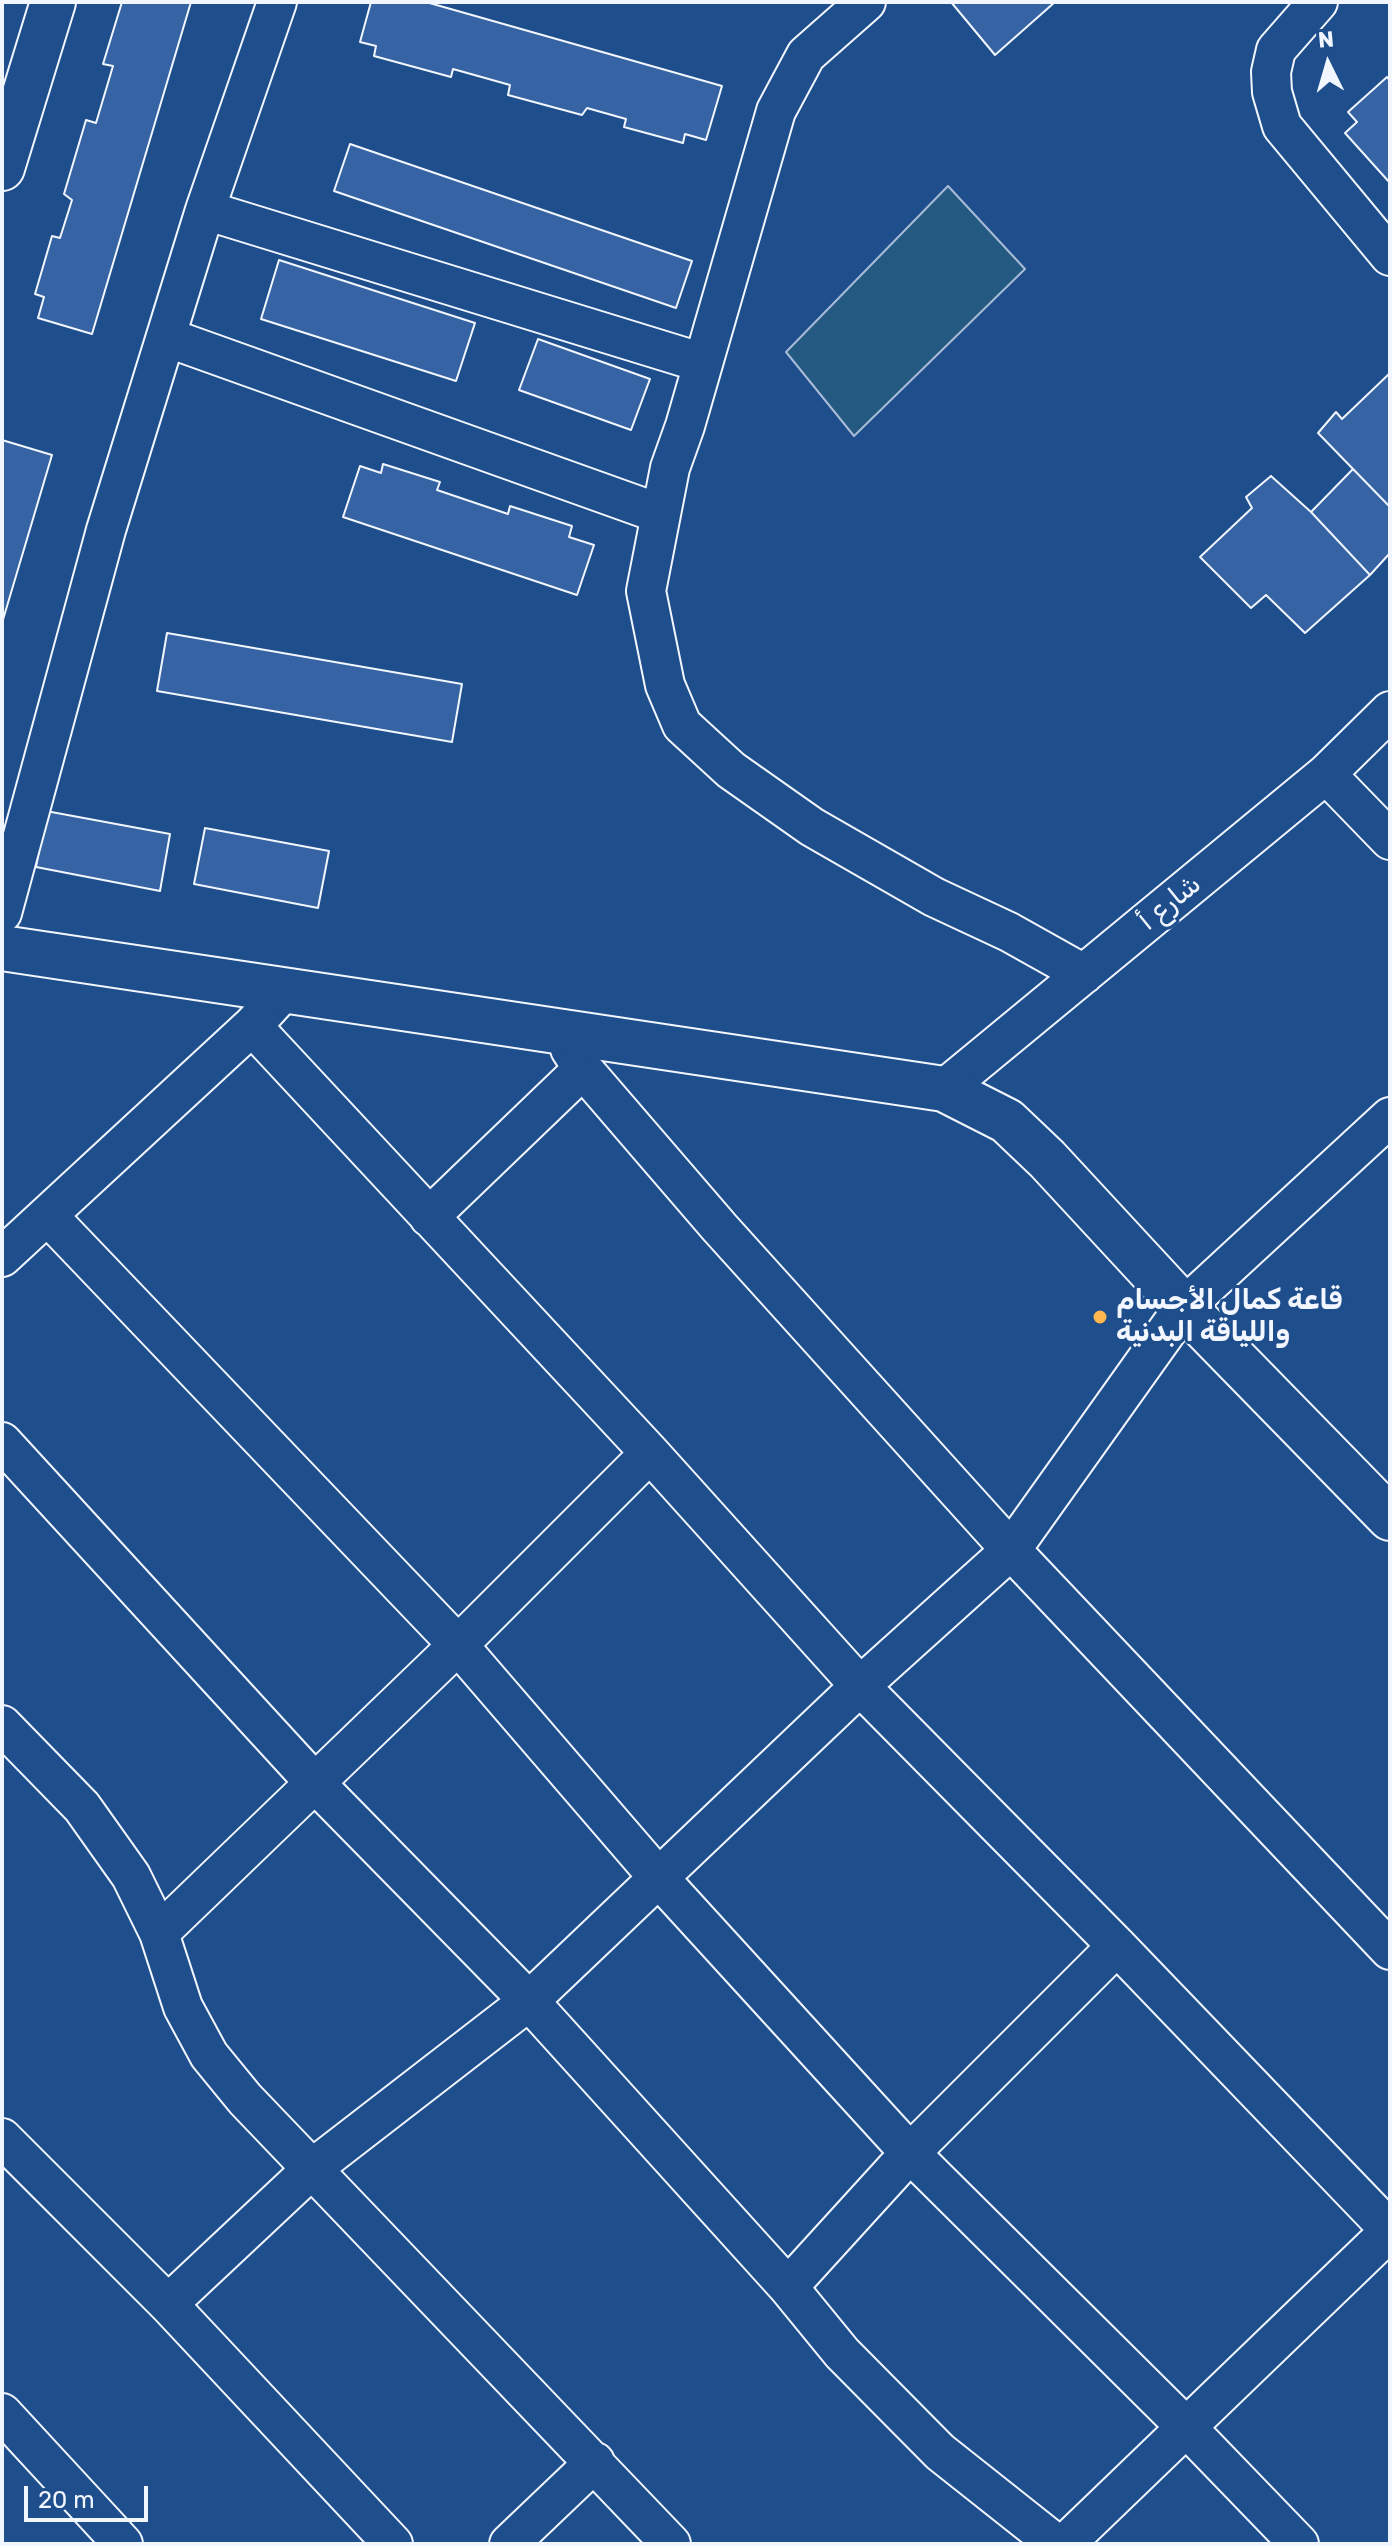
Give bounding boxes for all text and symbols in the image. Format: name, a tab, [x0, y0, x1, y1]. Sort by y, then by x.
north arrow	[1288, 24, 1368, 104]
text: N	[1317, 25, 1335, 54]
street label: شارع أ	[1132, 868, 1208, 938]
place label: قاعة كمال الأجسام واللياقة البدنية	[1116, 1284, 1342, 1350]
marker: قاعة كمال الأجسام واللياقة البدنية	[1091, 1308, 1109, 1326]
scale bar	[28, 2470, 152, 2520]
text: 20 m	[38, 2486, 95, 2514]

